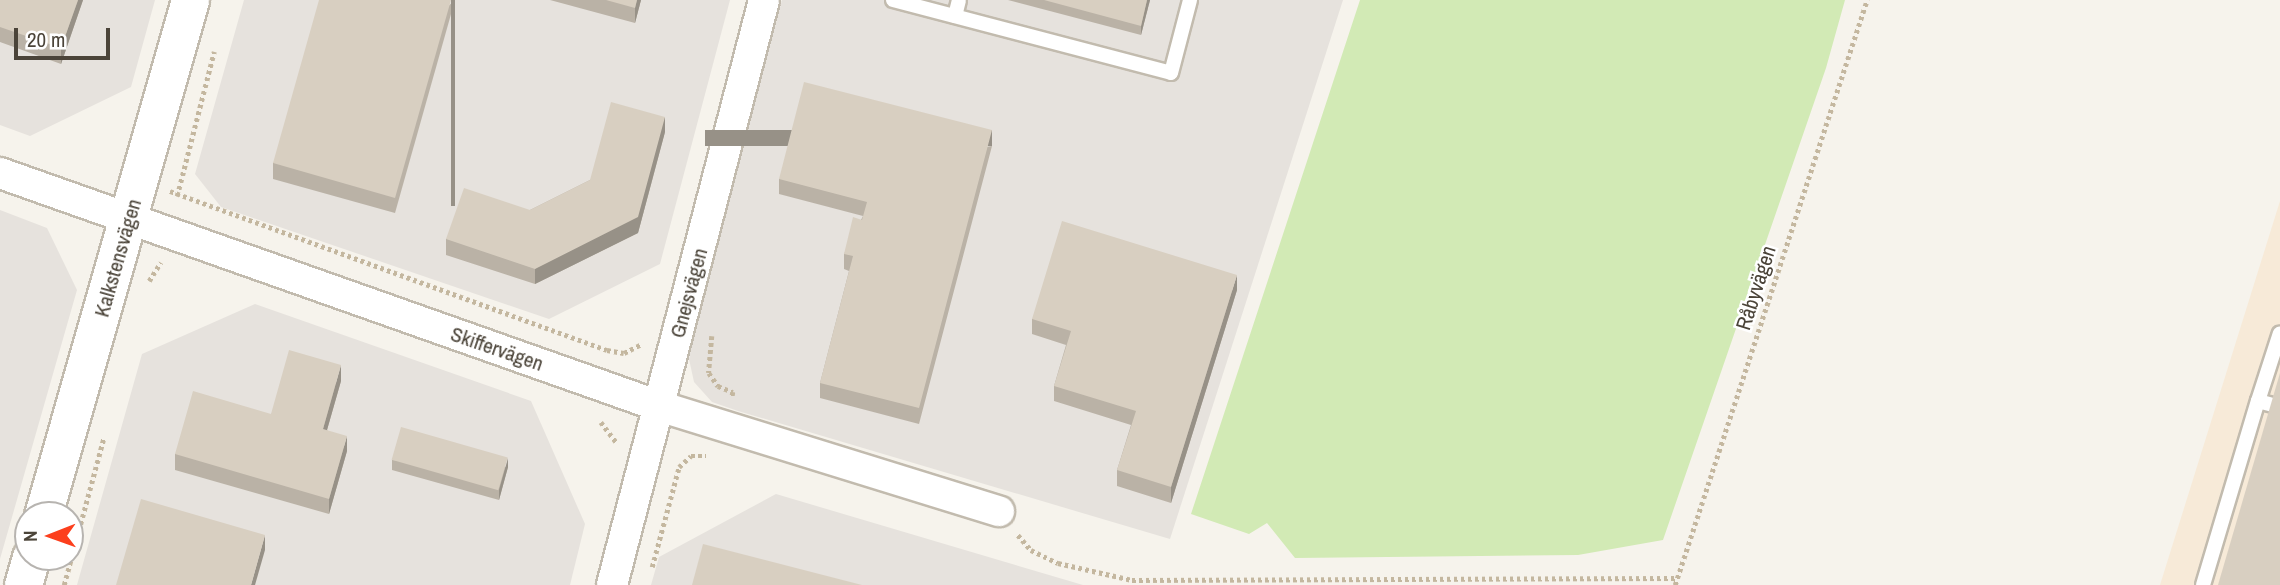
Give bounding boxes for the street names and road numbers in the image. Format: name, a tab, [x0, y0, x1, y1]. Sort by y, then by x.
street label: Kalkstensvägen	[89, 196, 147, 320]
street label: Råbyvägen	[1731, 243, 1781, 333]
street label: Gnejsvägen	[665, 245, 713, 341]
street label: Skiffervägen	[447, 321, 547, 377]

